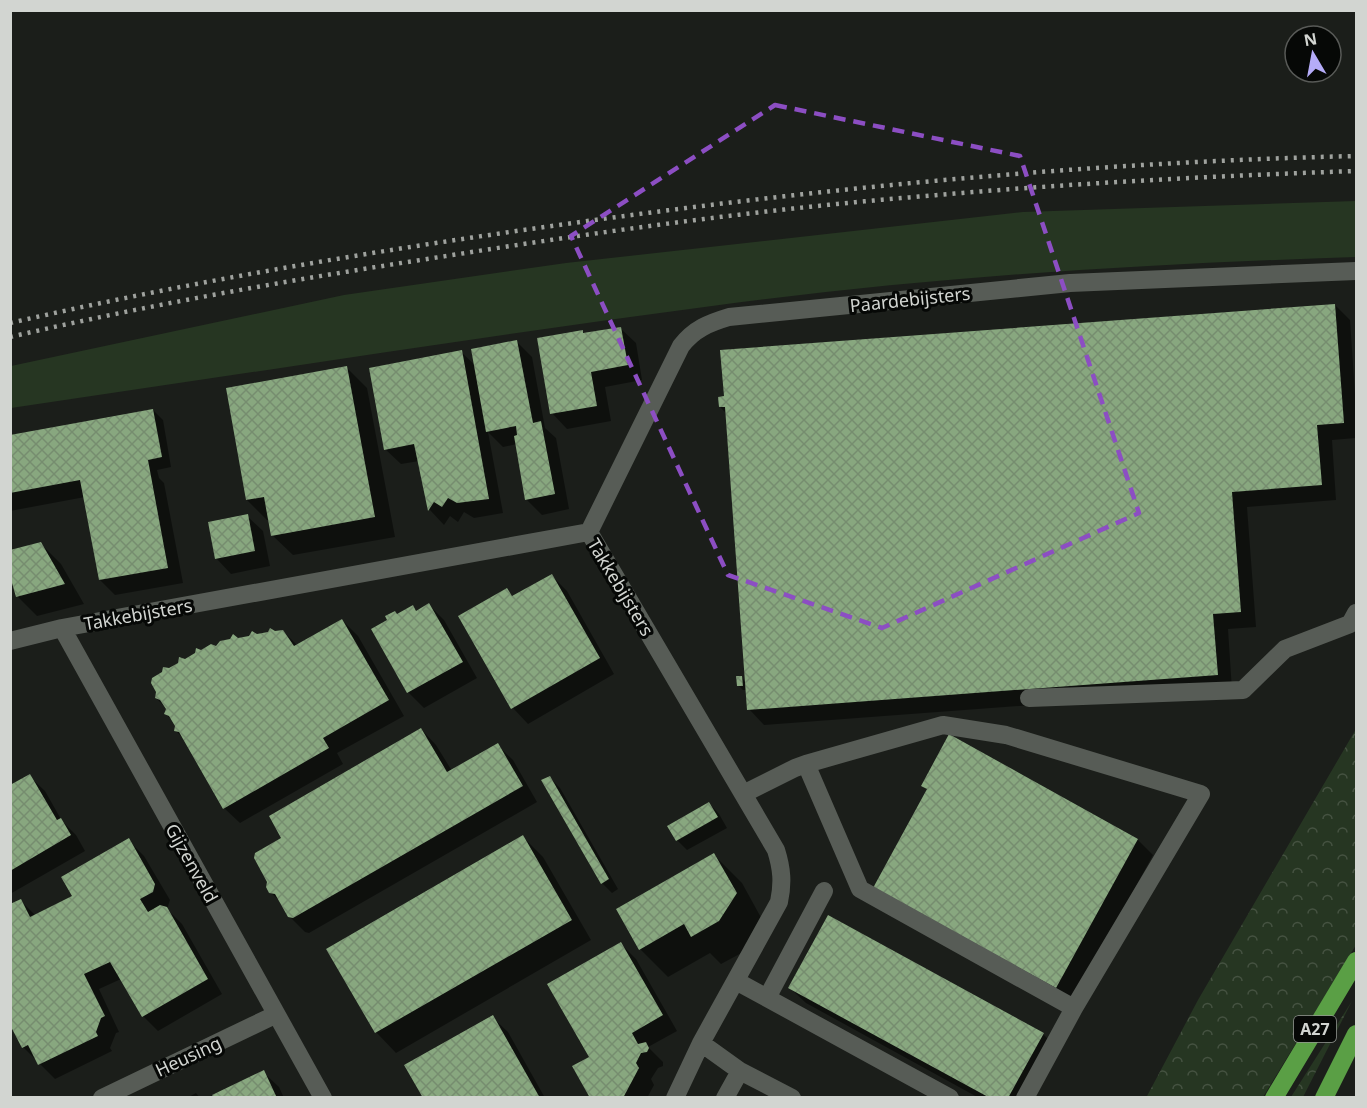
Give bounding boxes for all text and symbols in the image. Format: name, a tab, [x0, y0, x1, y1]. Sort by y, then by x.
north arrow	[1283, 24, 1343, 84]
text: N	[1302, 27, 1319, 51]
street label: Paardebijsters	[849, 281, 971, 317]
street label: Takkebijsters	[582, 534, 660, 640]
street label: Takkebijsters	[82, 593, 194, 635]
street label: Gijzenveld	[160, 819, 224, 907]
road number: A27	[1294, 1016, 1336, 1042]
street label: Heusing	[151, 1030, 225, 1082]

